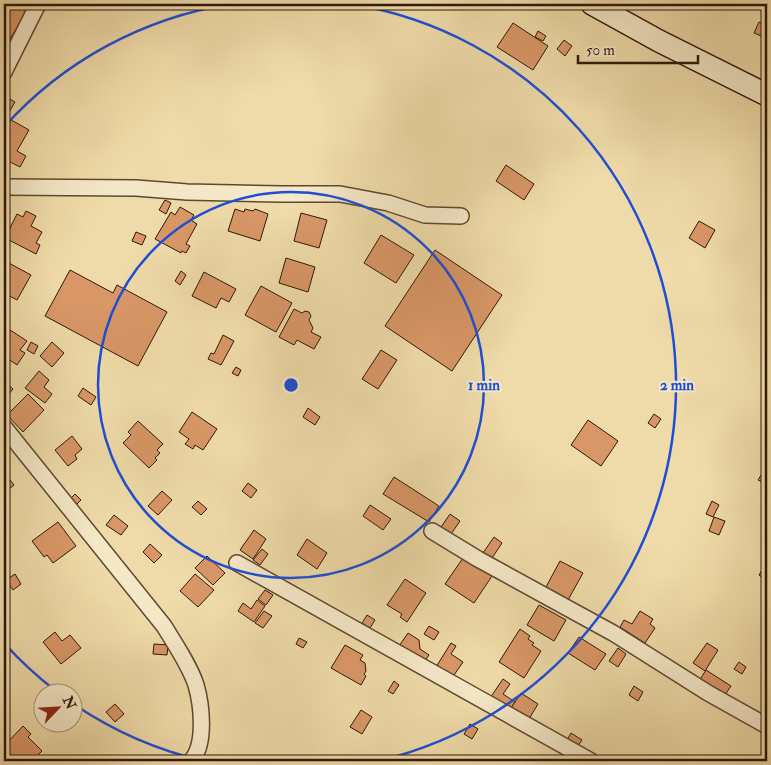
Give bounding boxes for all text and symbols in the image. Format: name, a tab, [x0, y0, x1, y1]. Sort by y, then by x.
scale bar	[578, 32, 698, 64]
text: 50 m	[586, 41, 615, 60]
centre of rings	[282, 376, 300, 394]
text: 1 min	[468, 376, 500, 395]
text: 2 min	[660, 376, 694, 395]
north arrow	[32, 682, 82, 732]
text: N	[59, 693, 80, 712]

